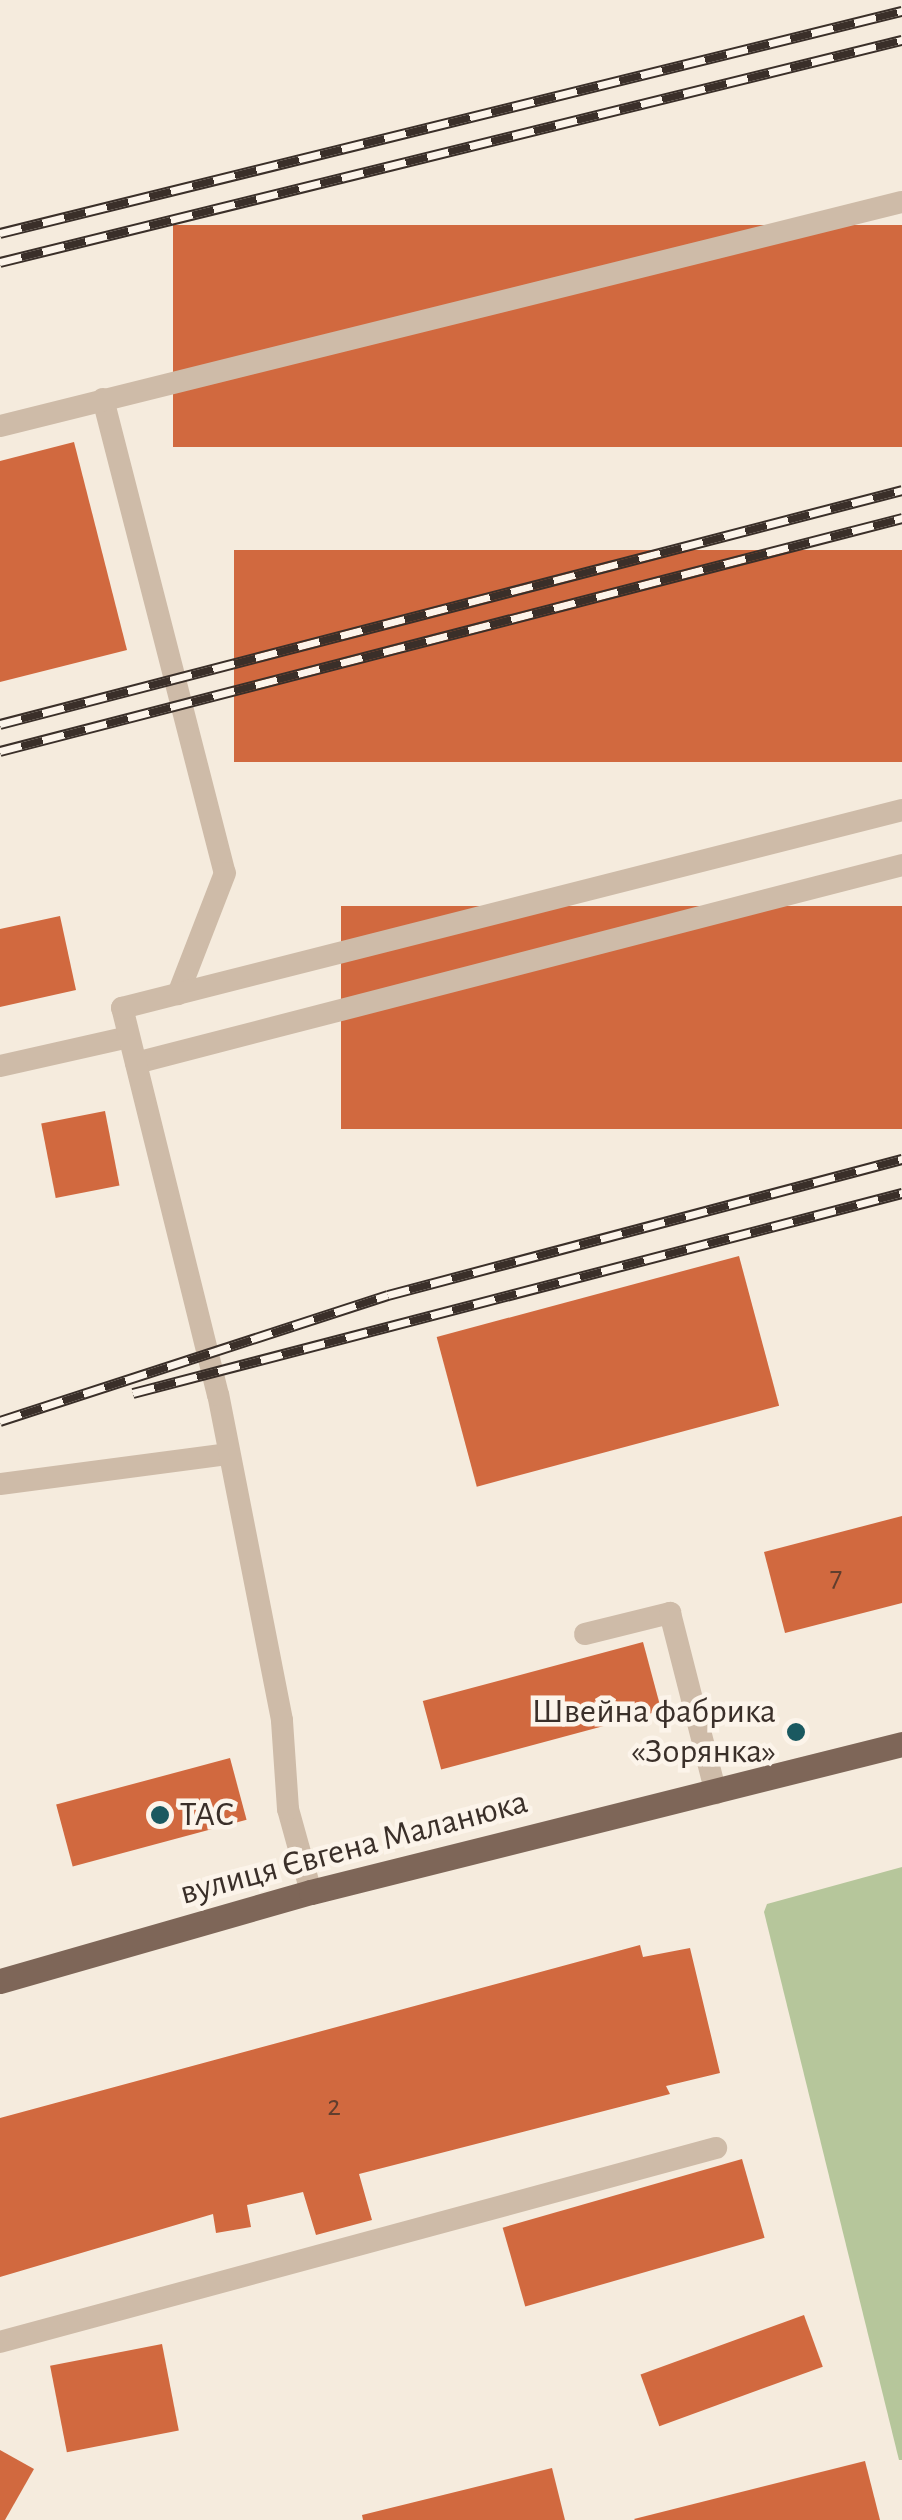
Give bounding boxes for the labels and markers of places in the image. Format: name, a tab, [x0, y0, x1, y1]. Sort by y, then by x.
place label: Швейна фабрика «Зорянка»	[532, 1691, 776, 1773]
marker: Швейна фабрика «Зорянка»	[785, 1721, 807, 1743]
place label: ТАС	[180, 1794, 234, 1836]
marker: ТАС	[149, 1804, 171, 1826]

